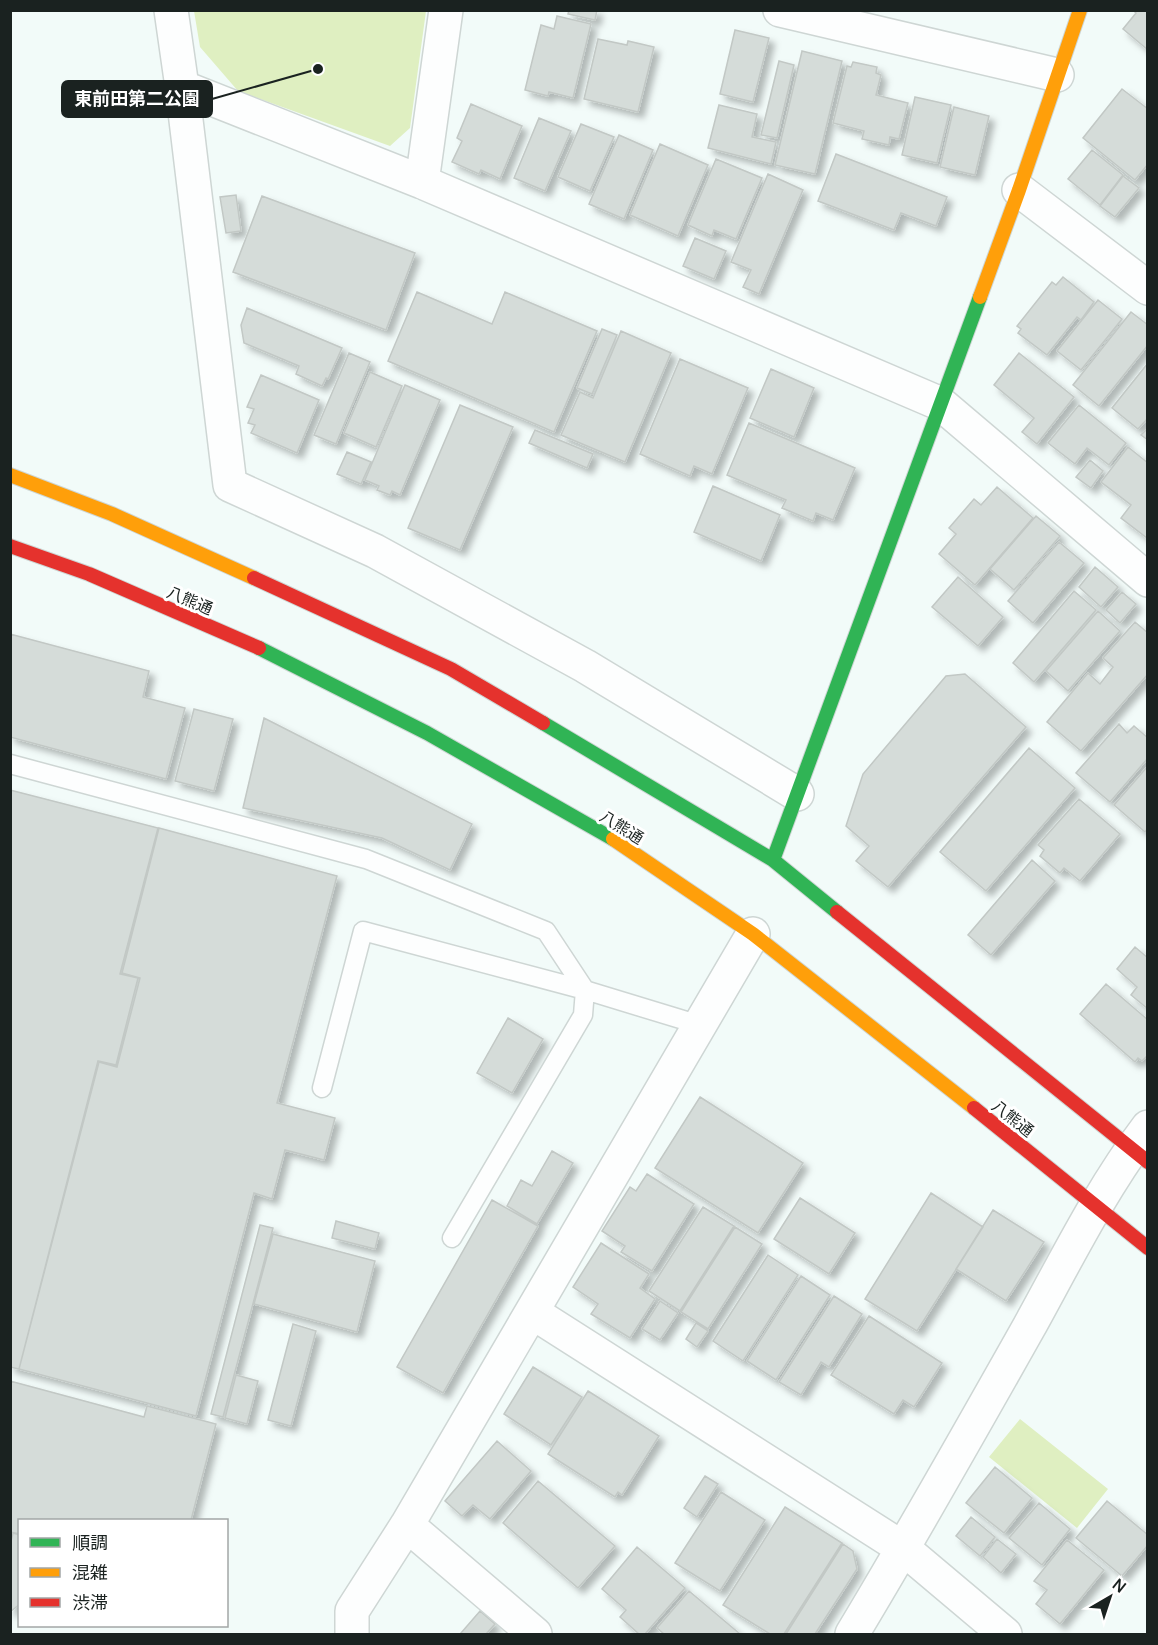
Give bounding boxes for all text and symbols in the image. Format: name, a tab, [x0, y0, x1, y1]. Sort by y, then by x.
callout: 東前田第二公園	[62, 81, 212, 117]
text: 東前田第二公園	[74, 86, 200, 110]
street label: 八熊通	[164, 580, 216, 620]
street label: 八熊通	[596, 805, 648, 849]
street label: 八熊通	[987, 1095, 1039, 1141]
legend	[18, 1519, 228, 1627]
text: 順調	[72, 1530, 108, 1554]
text: 混雑	[72, 1560, 108, 1584]
north arrow	[1080, 1567, 1140, 1627]
text: N	[1108, 1573, 1131, 1598]
text: 渋滞	[72, 1590, 108, 1614]

